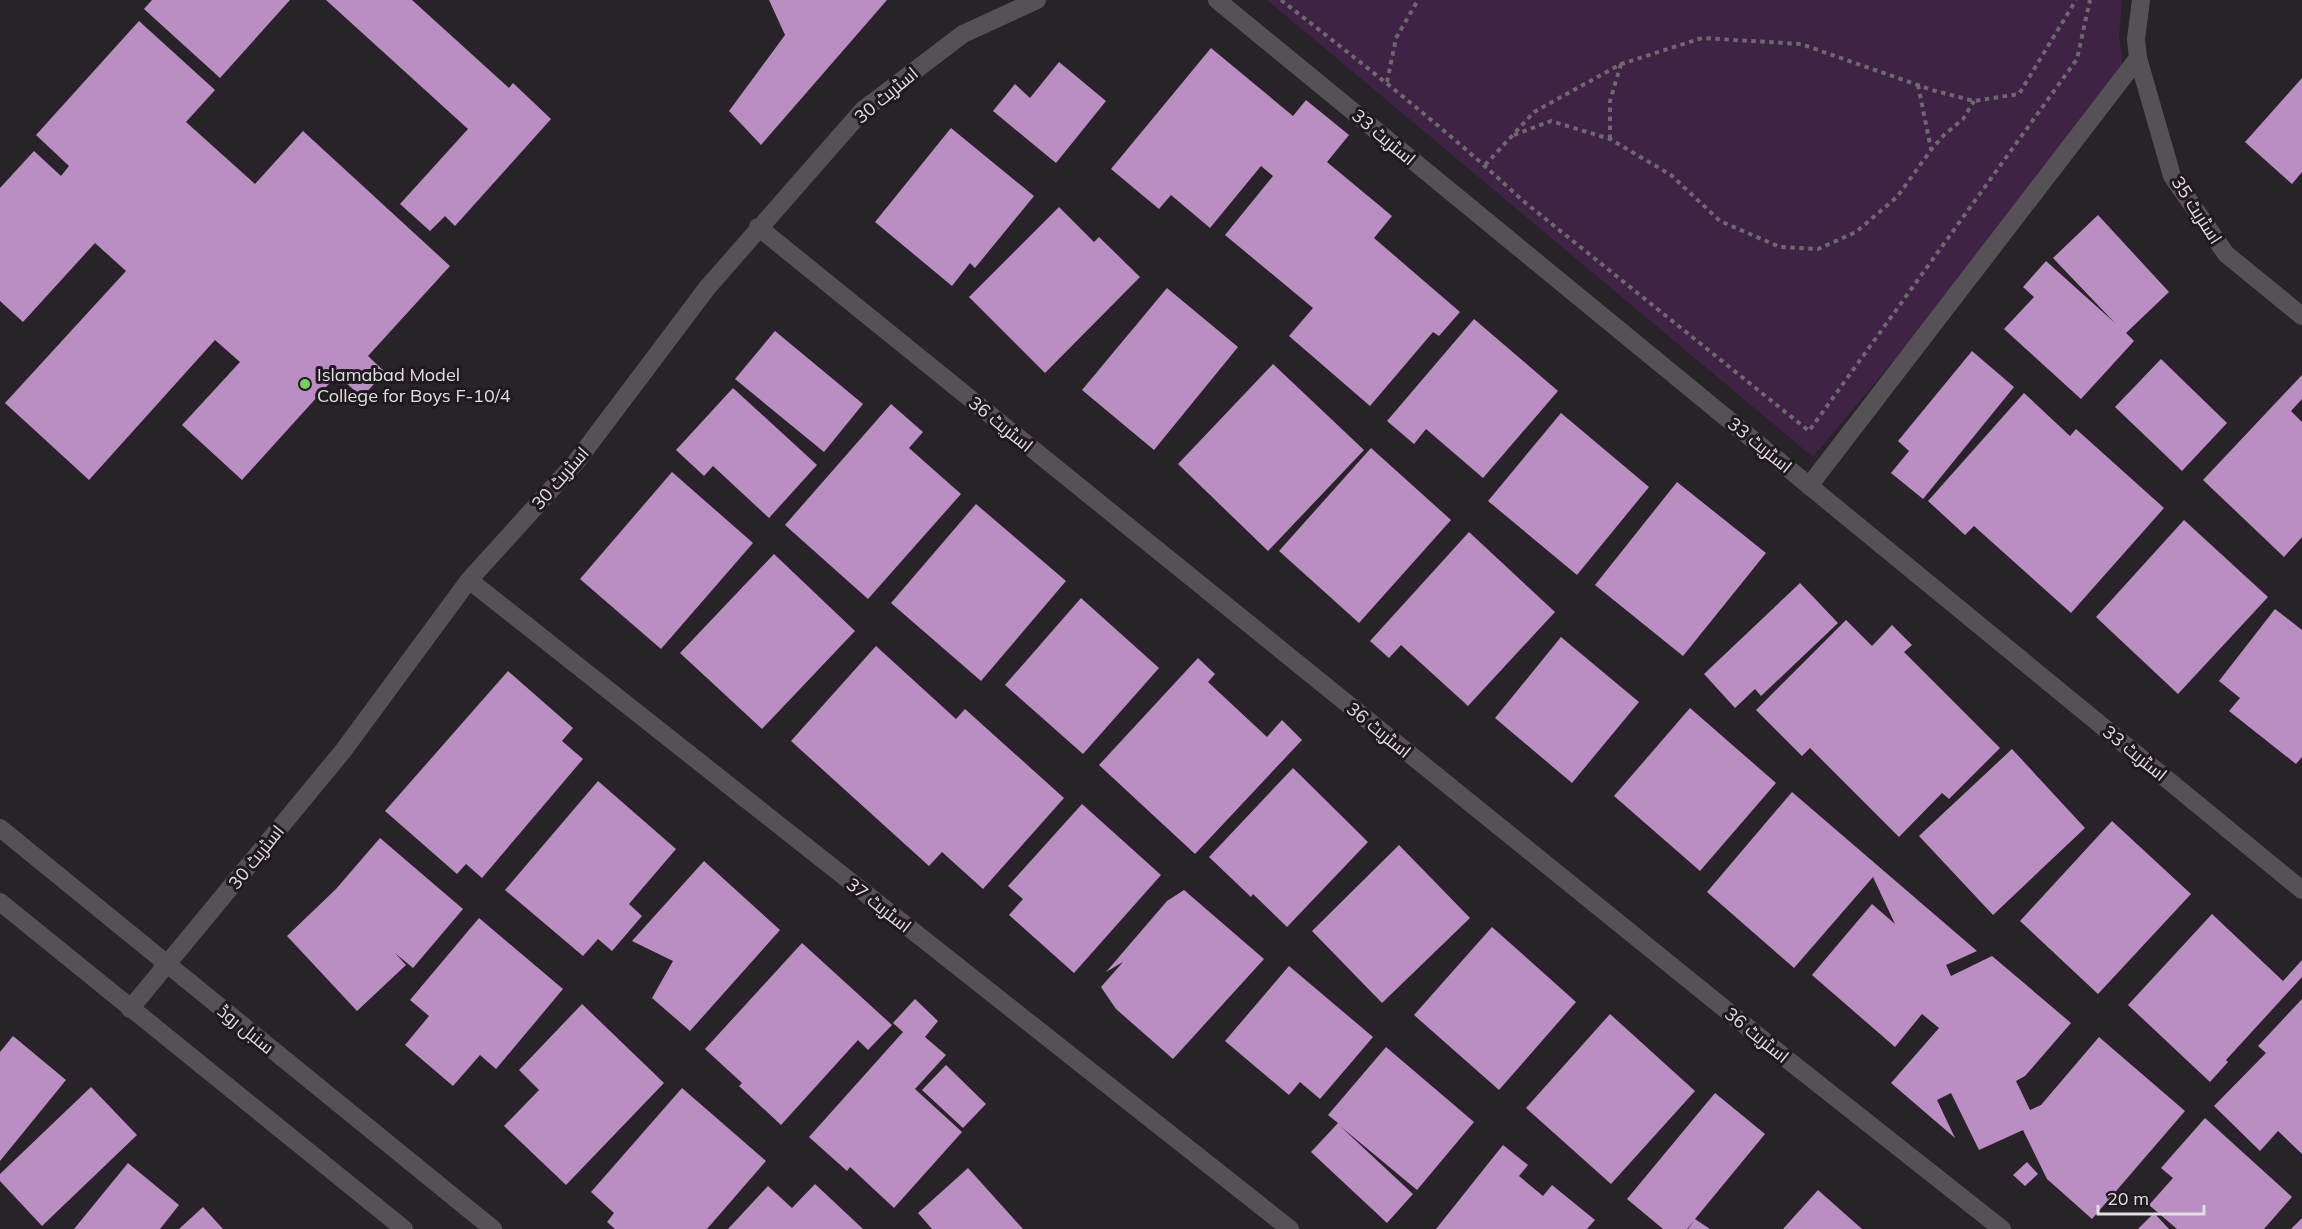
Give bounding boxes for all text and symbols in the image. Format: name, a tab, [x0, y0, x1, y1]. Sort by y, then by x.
street label: اسٹریٹ 30	[849, 62, 923, 128]
street label: اسٹریٹ 33	[1347, 104, 1421, 170]
street label: اسٹریٹ 35	[2167, 172, 2227, 248]
place label: Islamabad Model College for Boys F-10/4	[317, 363, 511, 407]
marker: Islamabad Model College for Boys F-10/4	[298, 377, 312, 391]
street label: اسٹریٹ 36	[964, 391, 1038, 457]
street label: اسٹریٹ 33	[1723, 412, 1797, 478]
street label: اسٹریٹ 30	[526, 442, 594, 514]
street label: اسٹریٹ 36	[1342, 697, 1416, 763]
street label: اسٹریٹ 33	[2098, 720, 2172, 786]
street label: اسٹریٹ 30	[223, 820, 289, 894]
street label: اسٹریٹ 37	[842, 872, 916, 938]
street label: سنبل روڈ	[213, 999, 279, 1059]
street label: اسٹریٹ 36	[1720, 1002, 1794, 1068]
scale bar	[2098, 1178, 2204, 1216]
text: 20 m	[2107, 1187, 2149, 1210]

